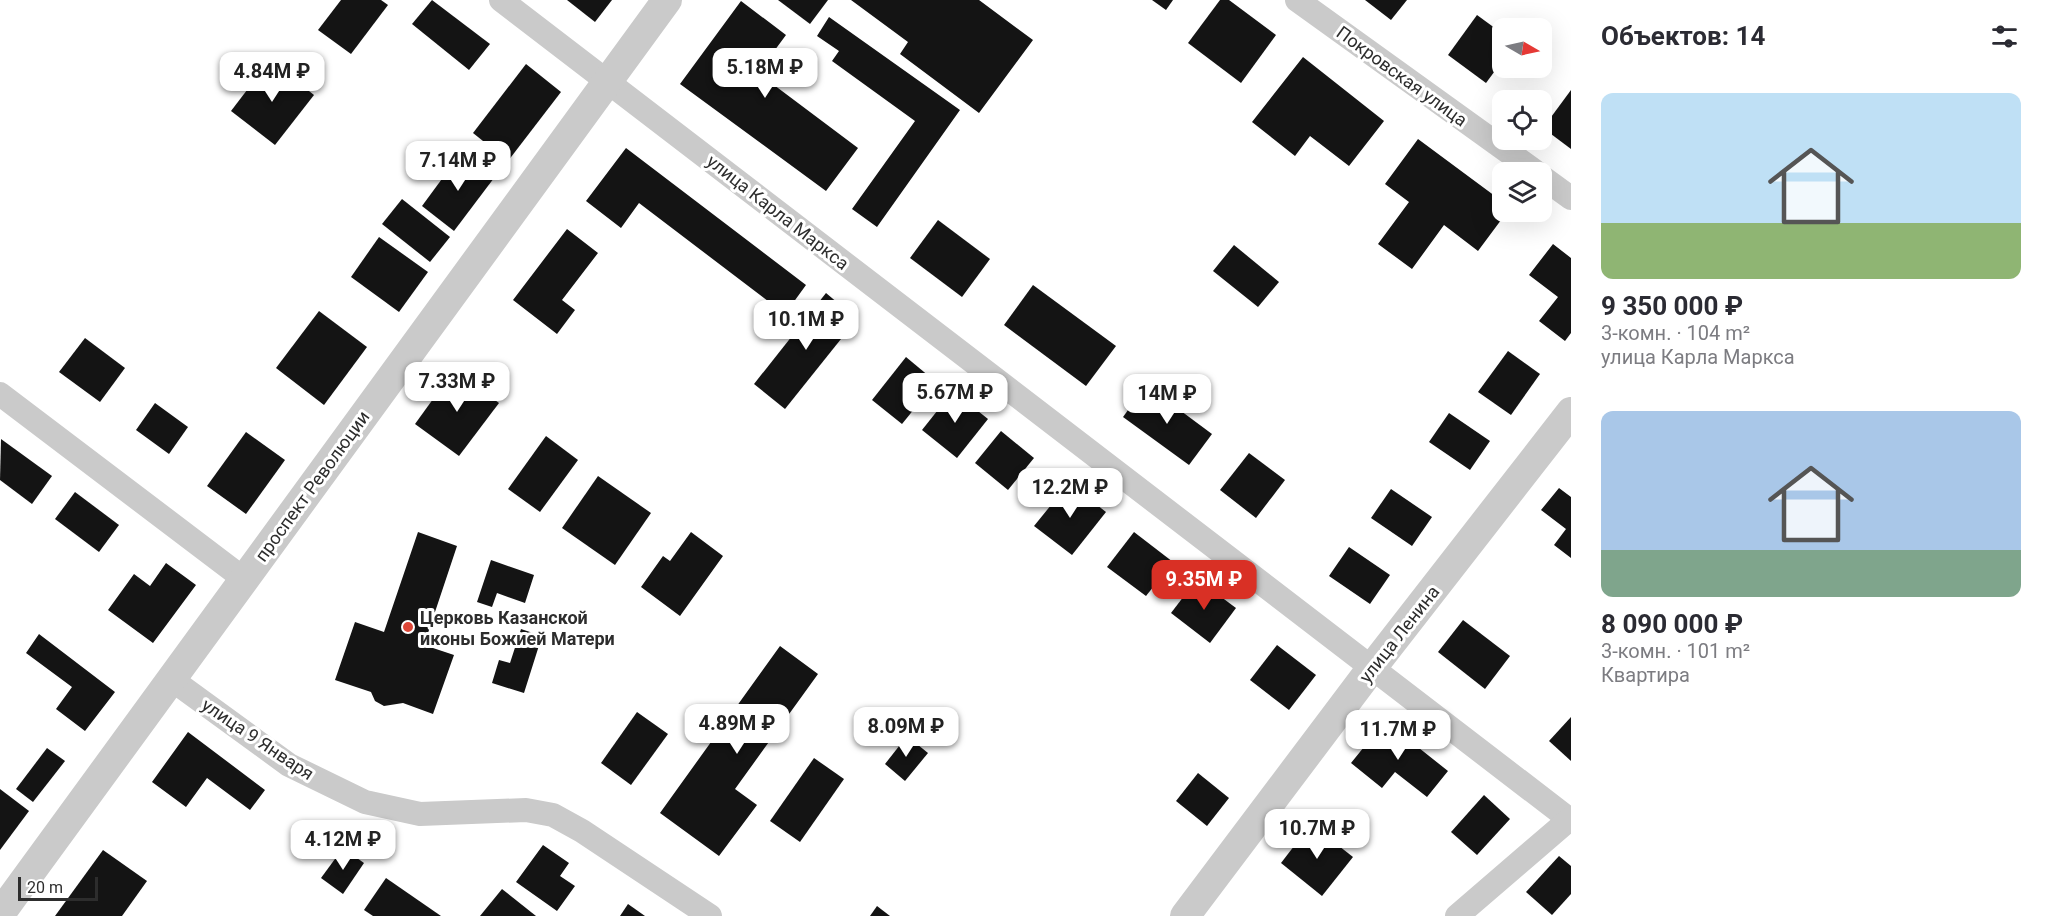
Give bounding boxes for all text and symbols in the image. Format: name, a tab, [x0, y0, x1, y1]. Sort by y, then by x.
north arrow	[1492, 18, 1552, 78]
map controls	[1492, 18, 1552, 222]
icon: filters	[1988, 20, 2021, 53]
text: Объектов: 14	[1601, 21, 1765, 51]
street label: Покровская улица	[1333, 22, 1471, 130]
pin: 5.18M ₽	[710, 48, 820, 99]
pin: 4.84M ₽	[217, 52, 327, 103]
text: 5.18M ₽	[727, 55, 803, 79]
text: 4.84M ₽	[234, 59, 310, 83]
button: locate	[1492, 90, 1552, 150]
icon: home	[1757, 132, 1865, 240]
pin: 7.14M ₽	[403, 141, 513, 192]
text: 7.14M ₽	[420, 148, 496, 172]
street label: улица Карла Маркса	[703, 150, 853, 274]
button: layers	[1492, 162, 1552, 222]
text: 9 350 000 ₽	[1601, 291, 1743, 321]
pin: 10.1M ₽	[751, 300, 861, 351]
text: 10.1M ₽	[768, 307, 844, 331]
text: 3-комн. · 104 m²	[1601, 321, 1750, 345]
text: улица Карла Маркса	[1601, 345, 1795, 369]
pin: 7.33M ₽	[402, 362, 512, 413]
text: 7.33M ₽	[419, 369, 495, 393]
pin: 5.67M ₽	[900, 373, 1010, 424]
pin: 14M ₽	[1125, 374, 1209, 425]
text: 5.67M ₽	[917, 380, 993, 404]
text: 14M ₽	[1137, 381, 1197, 405]
street label: проспект Революции	[250, 407, 374, 565]
icon: home	[1757, 450, 1865, 558]
pin: 12.2M ₽	[1015, 468, 1125, 519]
text: 12.2M ₽	[1032, 475, 1108, 499]
pin: 9.35M ₽	[1149, 560, 1259, 611]
text: 9.35M ₽	[1166, 567, 1242, 591]
street label: улица Ленина	[1355, 581, 1443, 687]
place label: Церковь Казанской иконы Божией Матери	[420, 607, 615, 649]
text: 8 090 000 ₽	[1601, 609, 1743, 639]
marker: Церковь Казанской иконы Божией Матери	[401, 620, 415, 634]
text: 3-комн. · 101 m²	[1601, 639, 1750, 663]
text: Квартира	[1601, 663, 1690, 687]
street label: улица 9 Января	[198, 694, 318, 784]
pin: 4.89M ₽	[682, 704, 792, 755]
pin: 8.09M ₽	[851, 707, 961, 758]
pin: 11.7M ₽	[1343, 710, 1453, 761]
text: 4.89M ₽	[699, 711, 775, 735]
text: 8.09M ₽	[868, 714, 944, 738]
text: 11.7M ₽	[1360, 717, 1436, 741]
pin: 10.7M ₽	[1262, 809, 1372, 860]
text: 10.7M ₽	[1279, 816, 1355, 840]
pin: 4.12M ₽	[288, 820, 398, 871]
text: 4.12M ₽	[305, 827, 381, 851]
scale bar	[18, 874, 98, 902]
text: 20 m	[27, 878, 63, 897]

